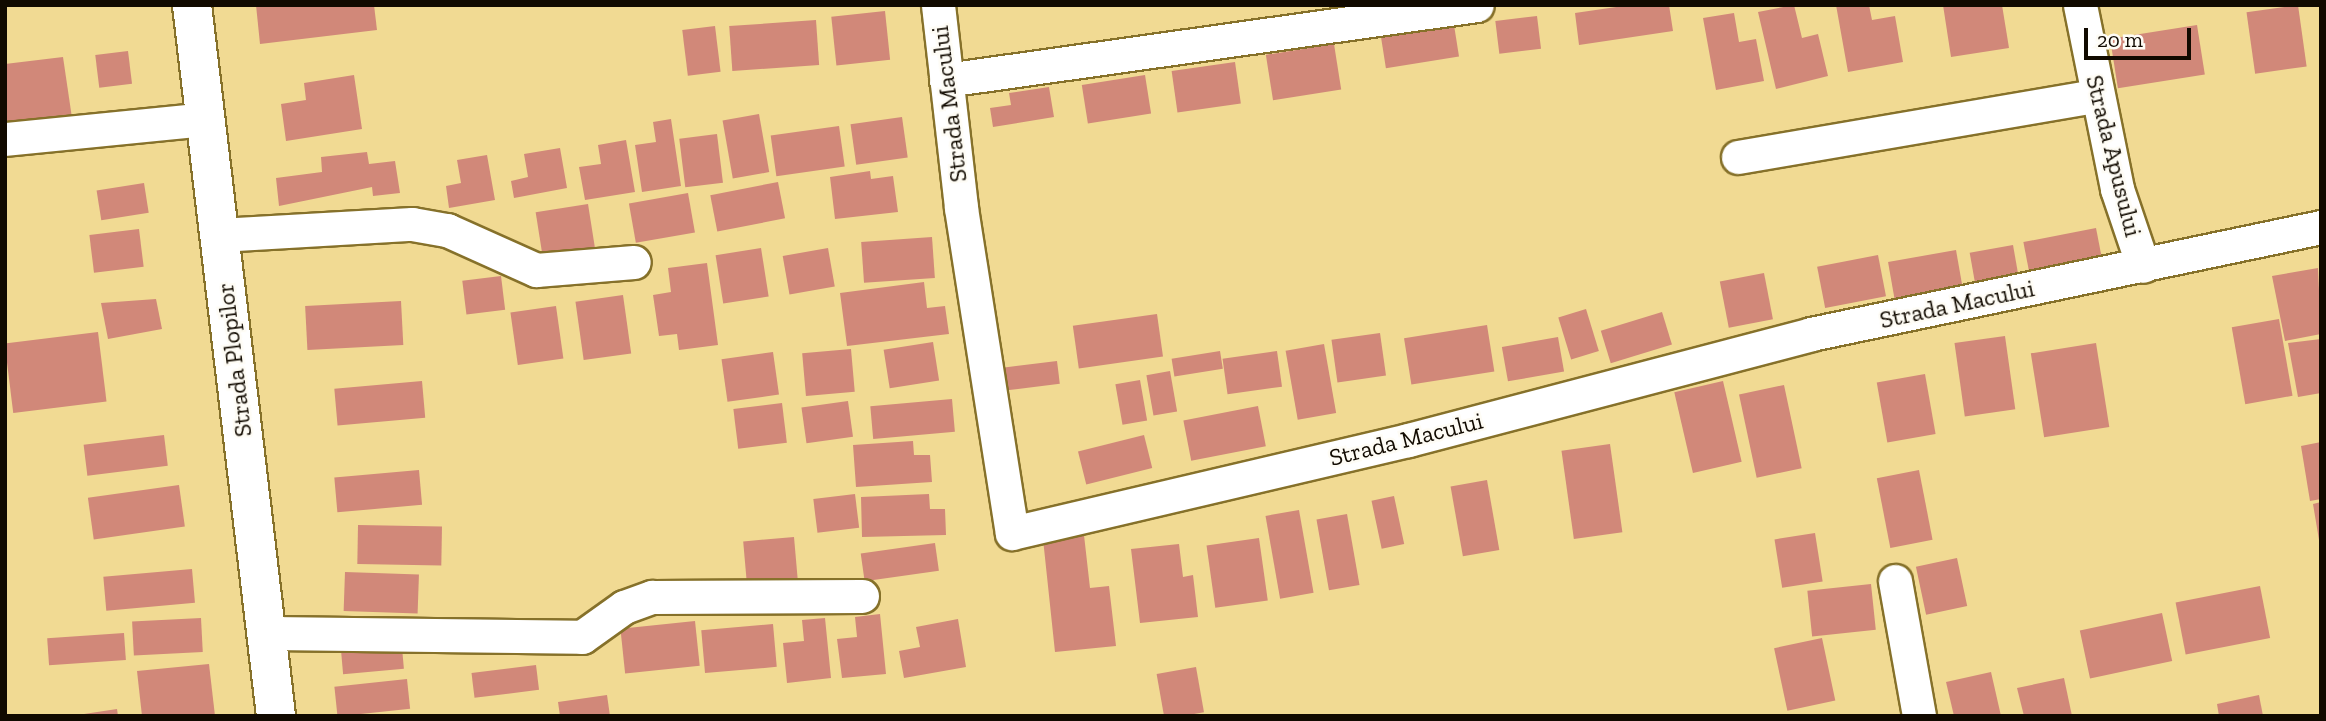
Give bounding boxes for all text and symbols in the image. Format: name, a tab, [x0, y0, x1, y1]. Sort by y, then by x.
scale bar	[2088, 14, 2195, 58]
street label: Strada Macului	[925, 24, 973, 184]
text: 20 m	[2097, 27, 2143, 52]
street label: Strada Apusului	[2080, 72, 2148, 240]
street label: Strada Macului	[1877, 274, 2037, 334]
street label: Strada Plopilor	[210, 281, 258, 439]
street label: Strada Macului	[1326, 406, 1486, 472]

